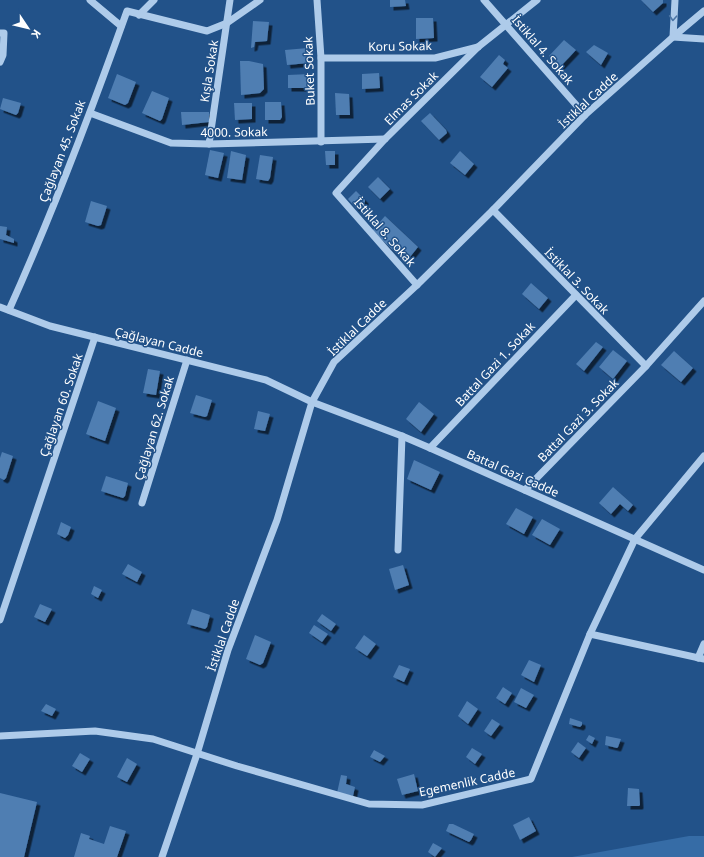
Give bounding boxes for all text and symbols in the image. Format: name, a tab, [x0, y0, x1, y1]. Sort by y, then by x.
north arrow	[8, 8, 48, 48]
street label: İstiklal 4. Sokak	[508, 12, 578, 89]
one-way arrow	[669, 15, 678, 21]
text: K	[28, 27, 45, 42]
street label: Buket Sokak	[299, 36, 319, 106]
street label: Koru Sokak	[368, 37, 433, 55]
street label: Kışla Sokak	[196, 38, 222, 103]
street label: Elmas Sokak	[380, 67, 442, 129]
street label: İstiklal Cadde	[555, 68, 622, 132]
street label: Çağlayan 45. Sokak	[35, 97, 90, 205]
street label: 4000. Sokak	[200, 123, 268, 141]
street label: İstiklal 8. Sokak	[350, 194, 420, 271]
street label: İstiklal 3. Sokak	[541, 244, 613, 318]
street label: İstiklal Cadde	[324, 294, 390, 359]
street label: Battal Gazi 1. Sokak	[451, 318, 539, 410]
street label: Çağlayan Cadde	[113, 323, 205, 361]
street label: Çağlayan 60. Sokak	[35, 350, 87, 459]
street label: Çağlayan 62. Sokak	[130, 373, 178, 482]
street label: Battal Gazi 3. Sokak	[534, 374, 623, 465]
street label: Battal Gazi Cadde	[464, 445, 562, 501]
street label: İstiklal Cadde	[203, 596, 243, 673]
street label: Egemenlik Cadde	[417, 763, 517, 800]

